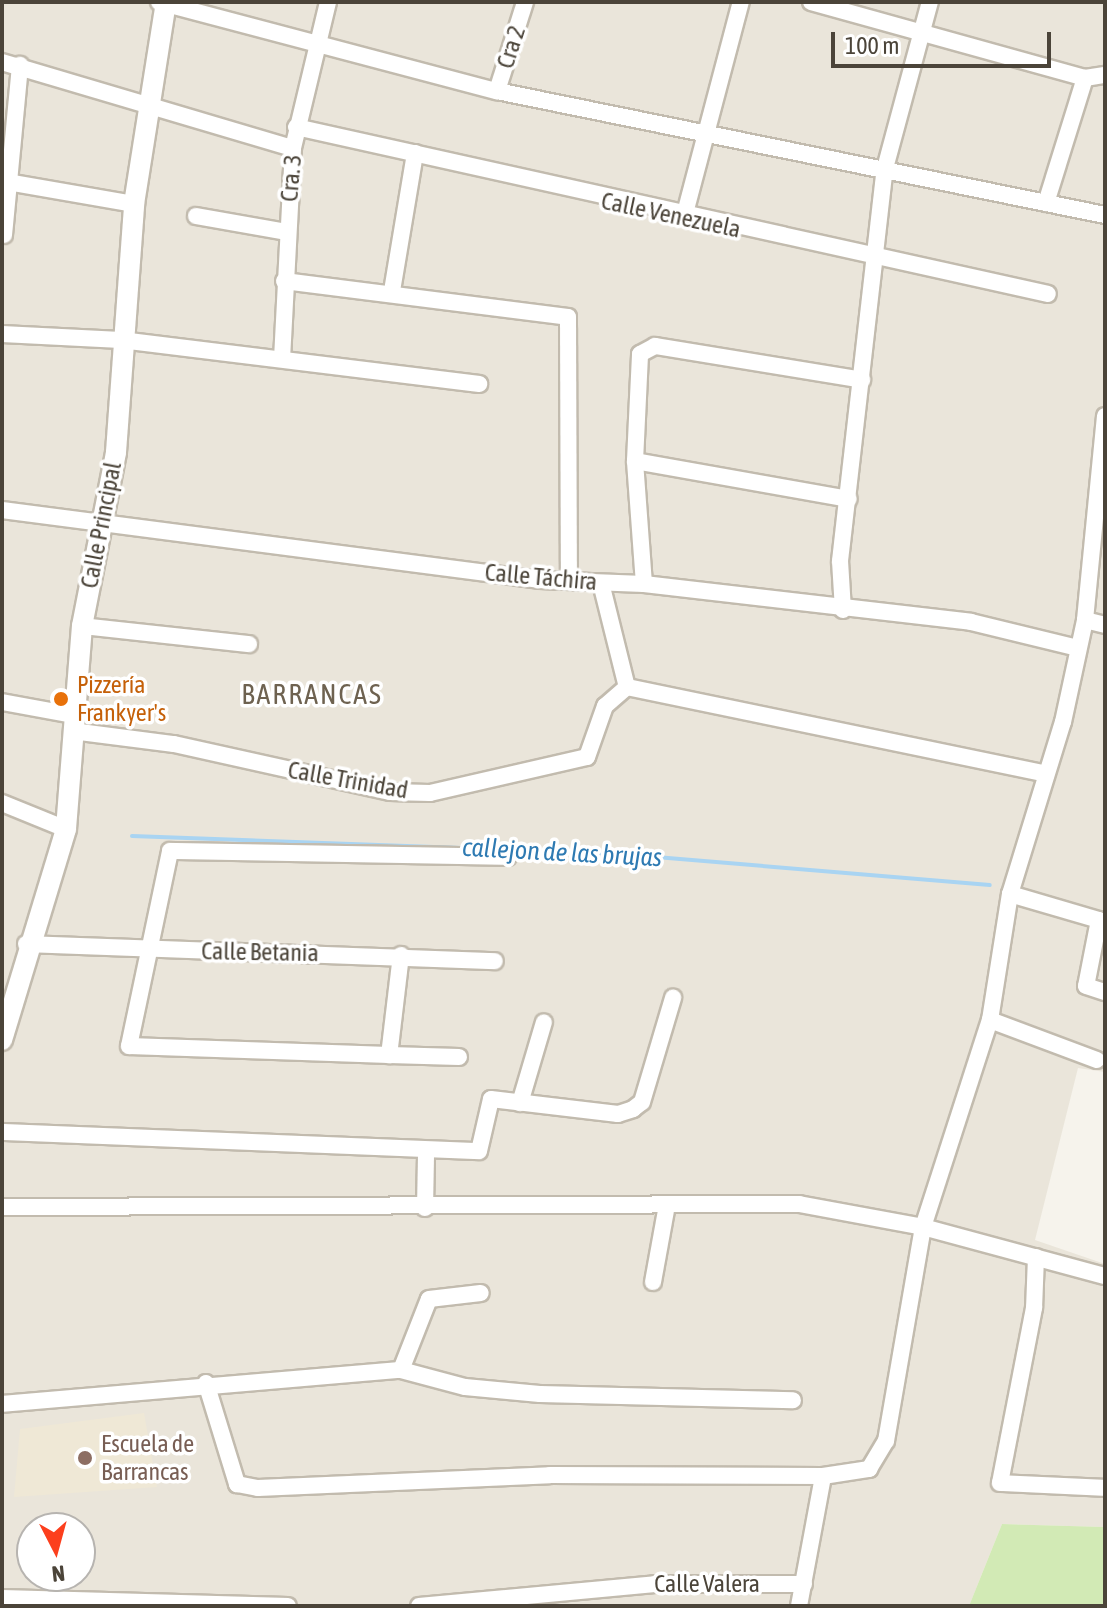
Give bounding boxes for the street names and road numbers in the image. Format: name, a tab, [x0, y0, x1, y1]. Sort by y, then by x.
street label: Cra 2	[491, 22, 531, 72]
street label: Cra. 3	[275, 153, 307, 203]
street label: Calle Venezuela	[599, 186, 743, 244]
street label: Calle Principal	[75, 459, 127, 591]
street label: Calle Táchira	[484, 558, 598, 596]
street label: Calle Trinidad	[286, 755, 410, 805]
street label: Calle Betania	[201, 937, 319, 967]
street label: Calle Valera	[654, 1570, 760, 1598]

